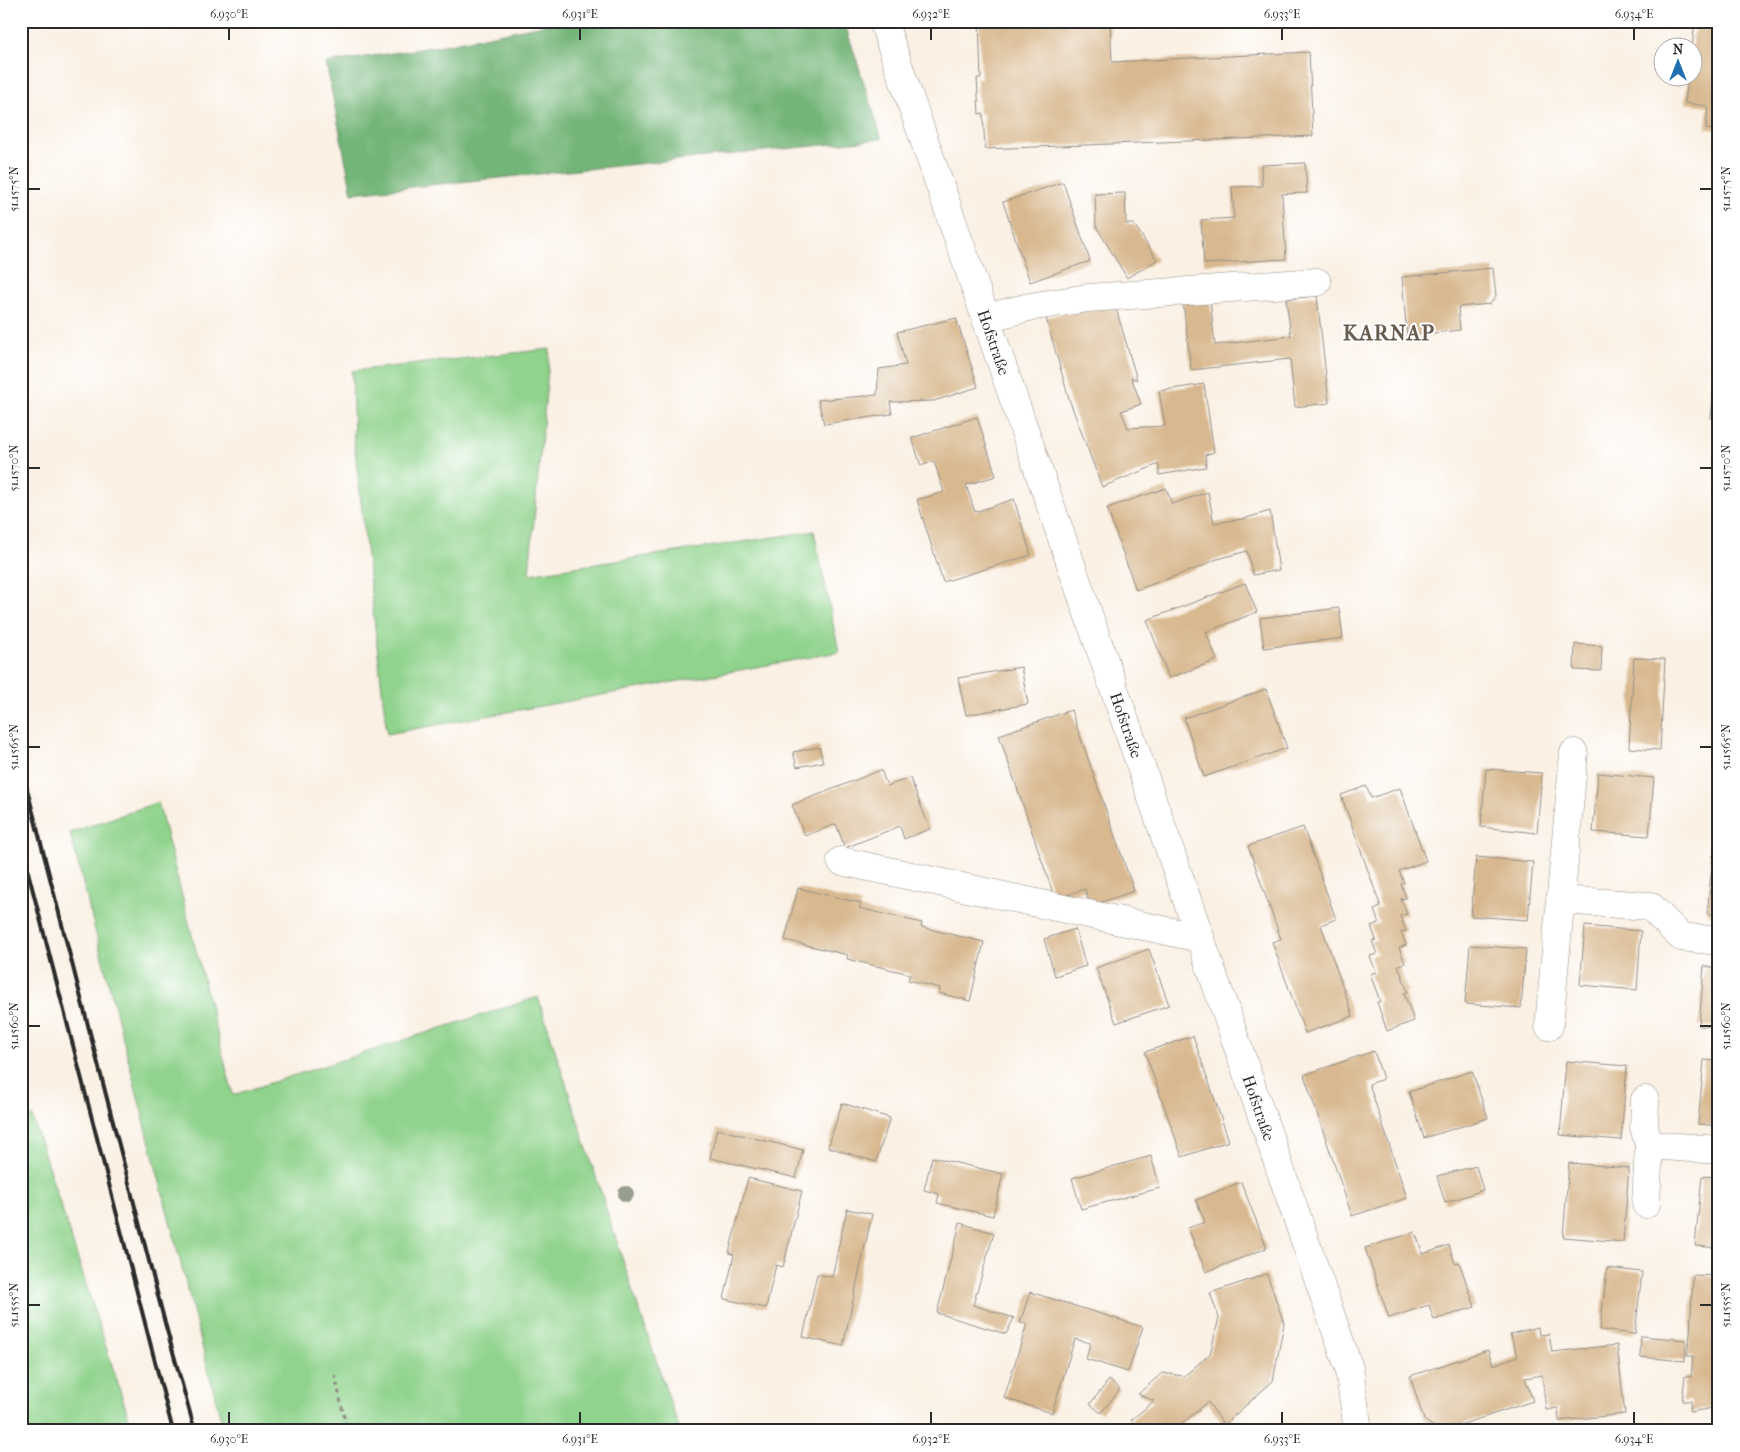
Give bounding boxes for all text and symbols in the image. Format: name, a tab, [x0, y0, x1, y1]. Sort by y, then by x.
text: 6.930°E	[210, 7, 248, 21]
text: 6.931°E	[562, 7, 598, 21]
text: 6.932°E	[912, 7, 950, 21]
text: 6.933°E	[1264, 7, 1300, 21]
text: 6.934°E	[1615, 7, 1653, 21]
north arrow	[1652, 38, 1702, 88]
text: N	[1673, 41, 1684, 58]
text: 51.1575°N	[7, 166, 21, 212]
text: 51.1575°N	[1719, 166, 1733, 212]
street label: Hofstraße	[974, 307, 1014, 378]
district label: KARNAP	[1343, 321, 1435, 345]
text: 51.1570°N	[7, 444, 21, 492]
text: 51.1570°N	[1719, 444, 1733, 492]
street label: Hofstraße	[1106, 690, 1146, 761]
text: 51.1565°N	[7, 724, 21, 770]
text: 51.1565°N	[1719, 724, 1733, 770]
text: 51.1560°N	[7, 1002, 21, 1050]
text: 51.1560°N	[1719, 1002, 1733, 1050]
street label: Hofstraße	[1238, 1073, 1279, 1143]
text: 51.1555°N	[7, 1283, 21, 1327]
text: 51.1555°N	[1719, 1283, 1733, 1327]
text: 6.930°E	[210, 1432, 248, 1446]
text: 6.931°E	[562, 1432, 598, 1446]
text: 6.932°E	[912, 1432, 950, 1446]
text: 6.933°E	[1264, 1432, 1300, 1446]
text: 6.934°E	[1615, 1432, 1653, 1446]

